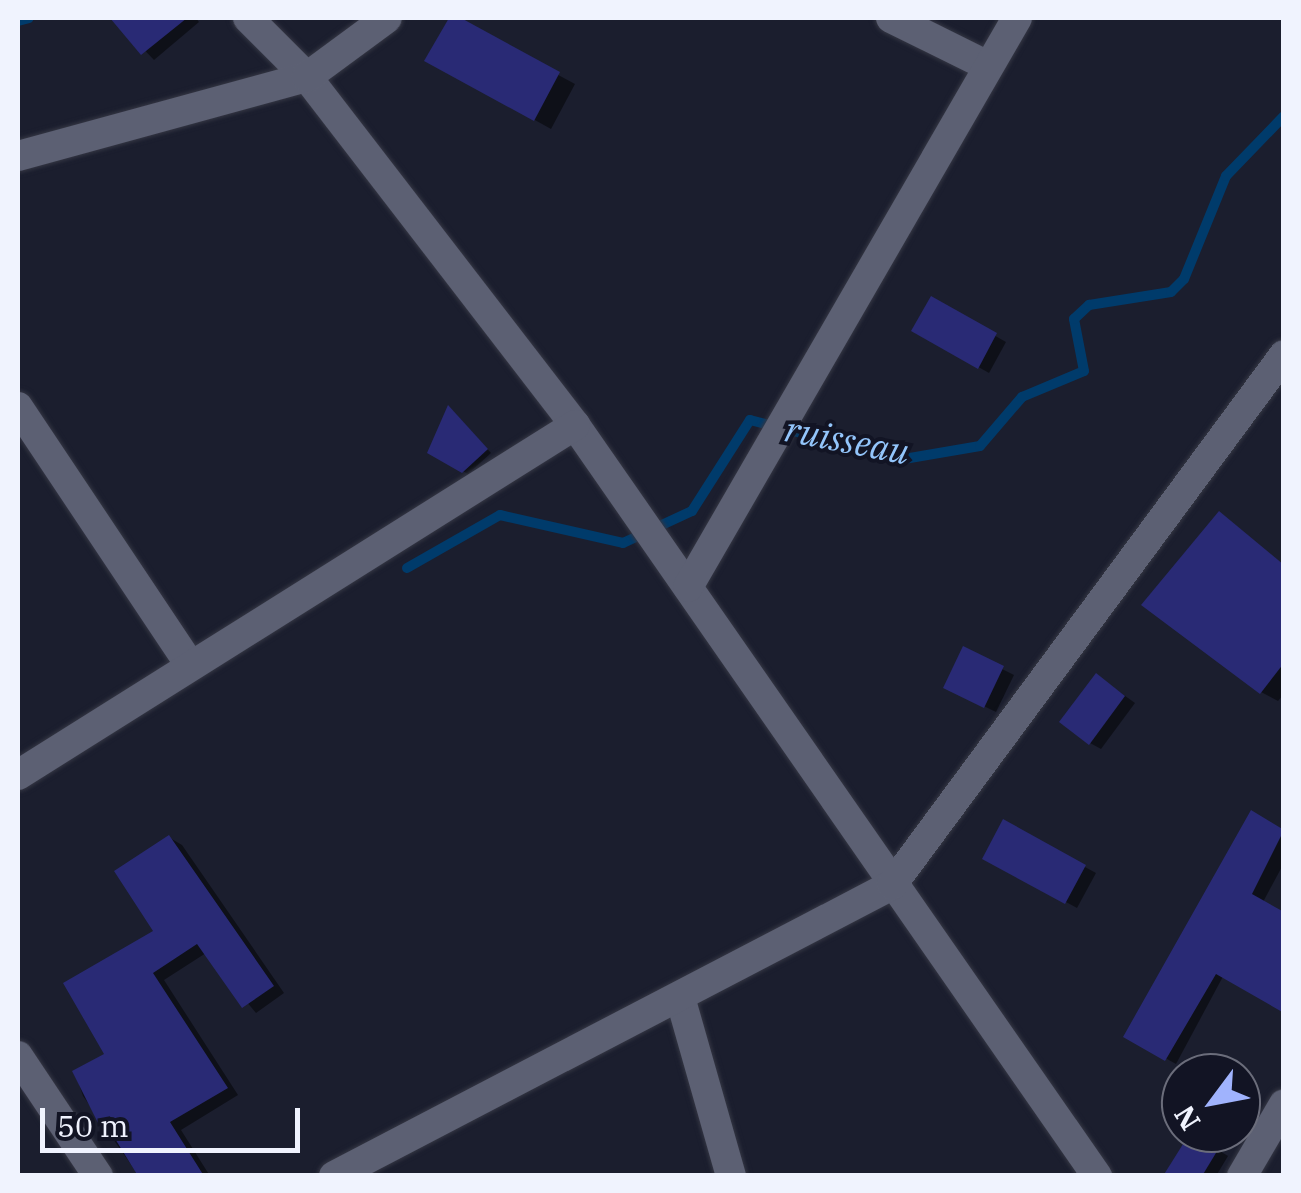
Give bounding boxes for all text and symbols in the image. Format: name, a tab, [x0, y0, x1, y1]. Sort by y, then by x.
water label: ruisseau	[781, 407, 913, 473]
north arrow	[1161, 1053, 1261, 1153]
scale bar	[45, 1088, 305, 1150]
text: N	[1165, 1099, 1208, 1137]
text: 50 m	[57, 1106, 129, 1145]

